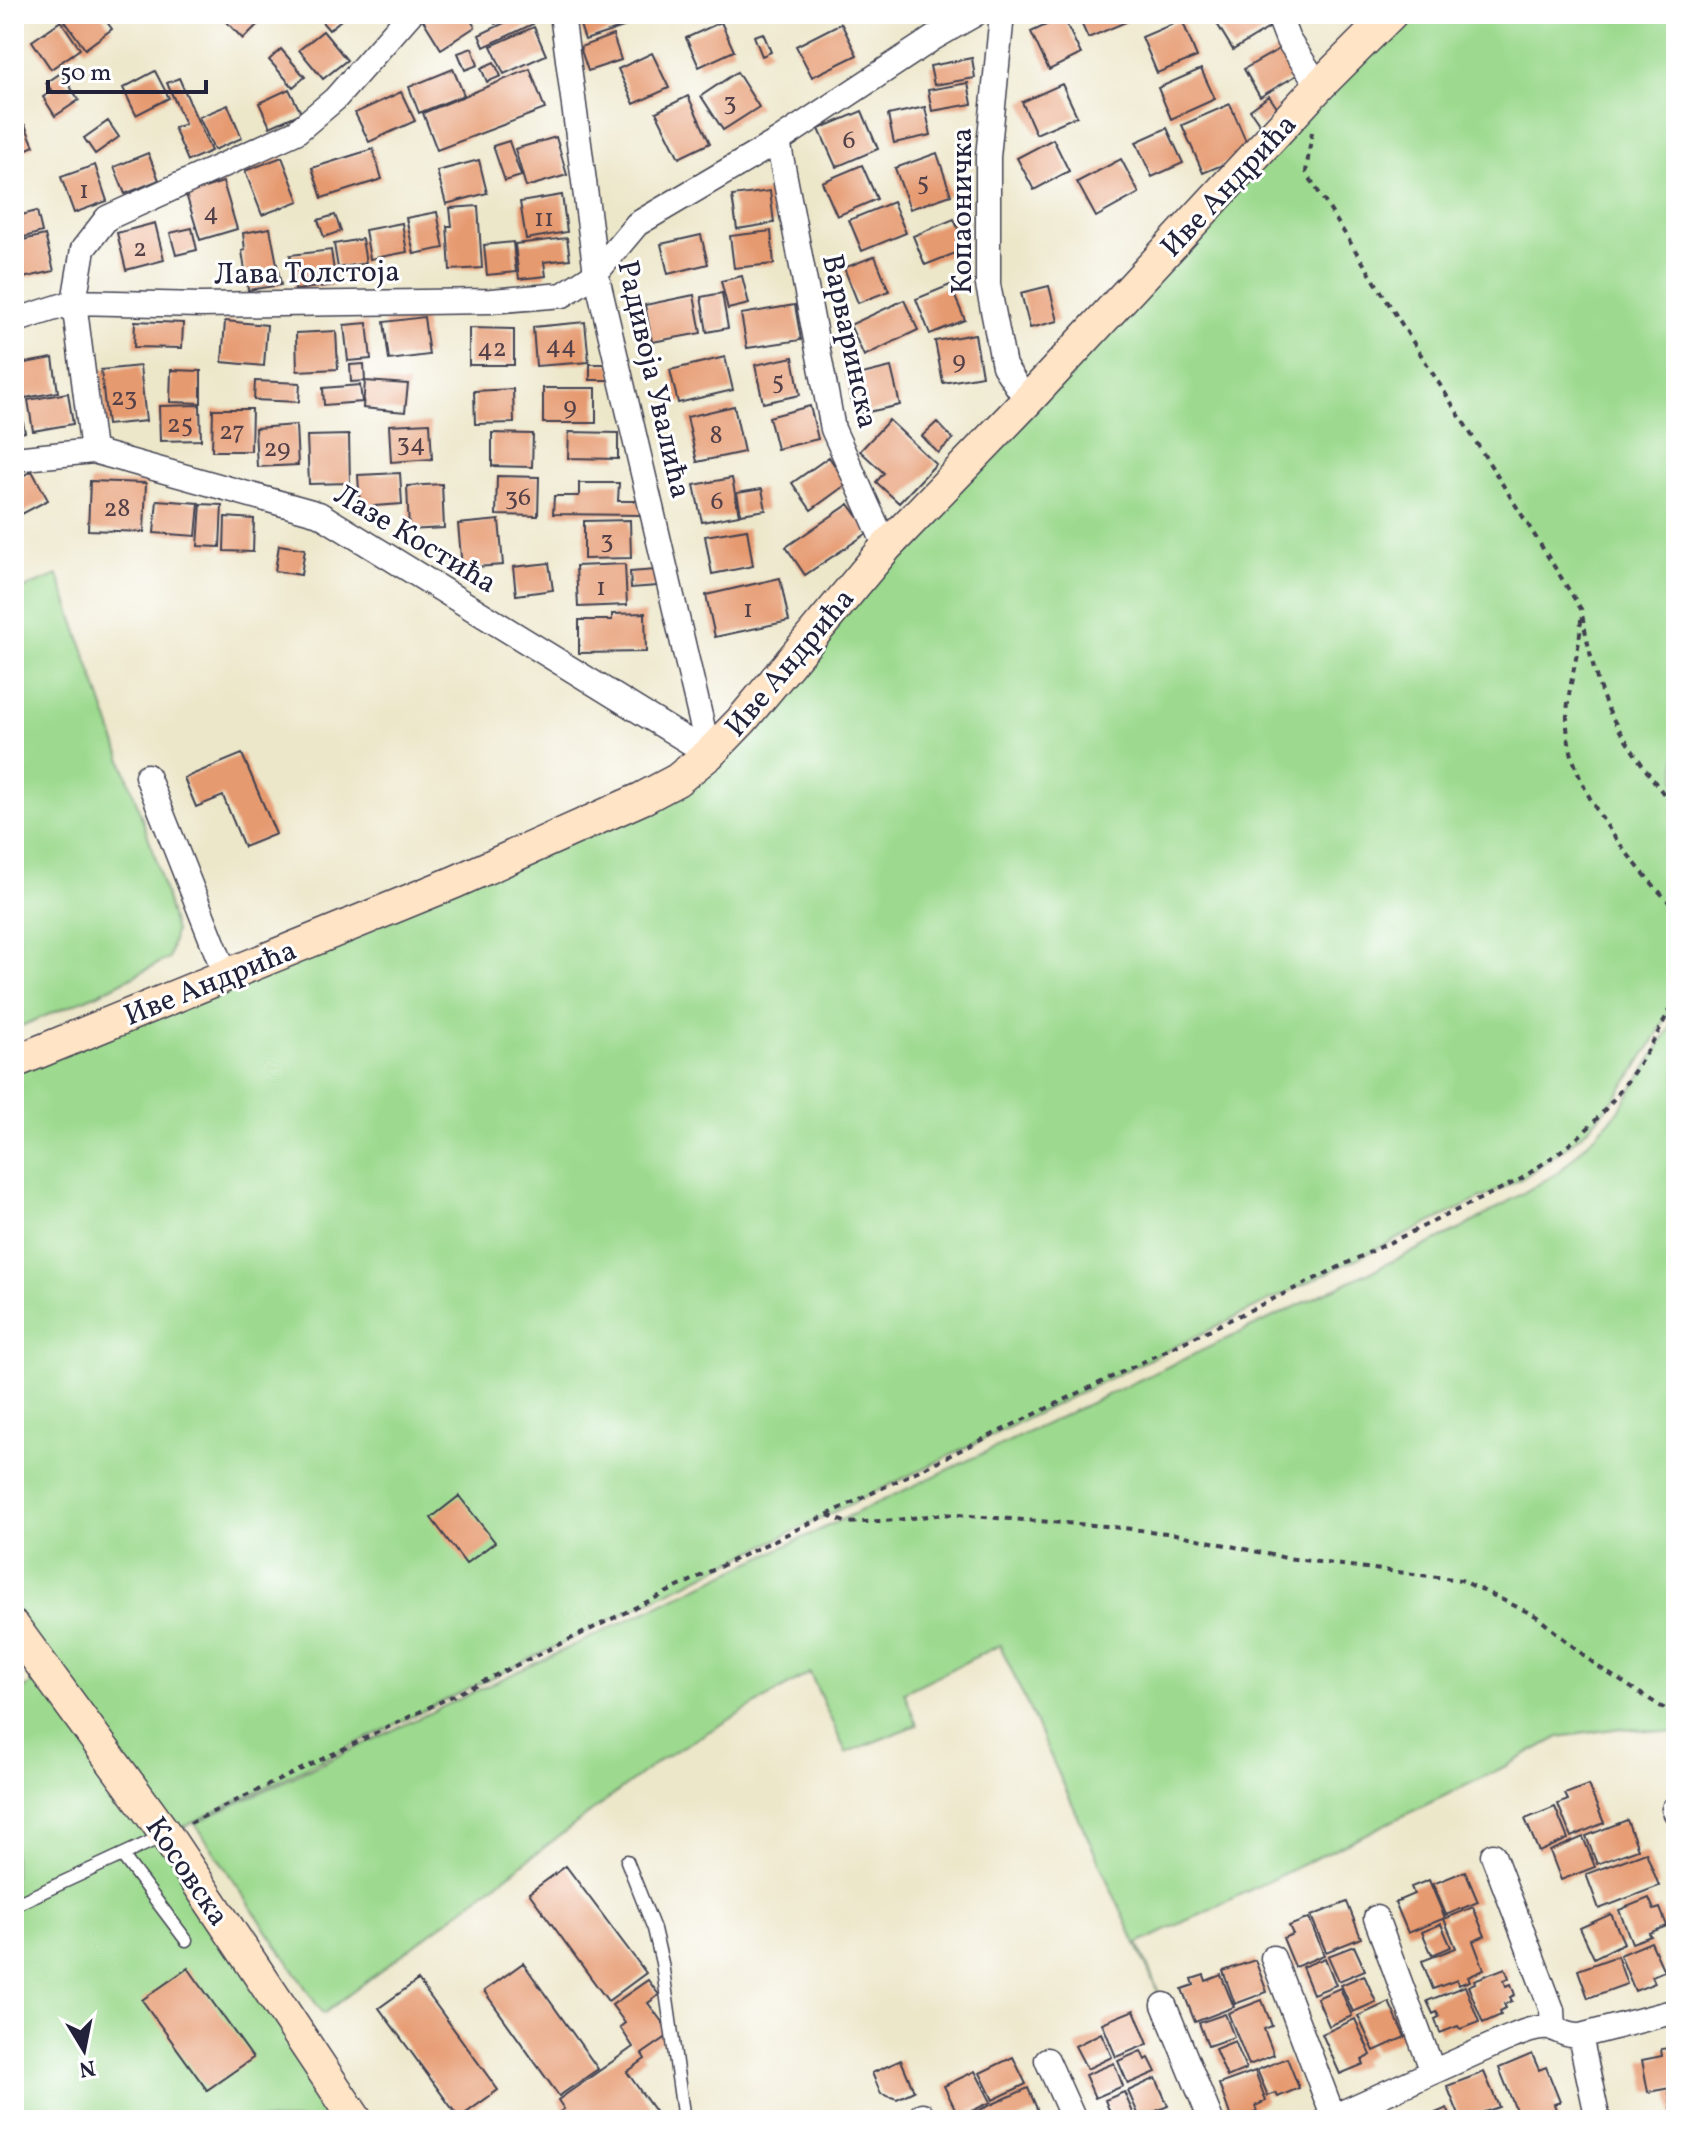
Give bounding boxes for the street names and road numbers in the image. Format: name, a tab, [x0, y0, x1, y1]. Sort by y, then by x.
street label: Иве Андрића	[1152, 105, 1307, 267]
street label: Копаоничка	[942, 127, 984, 295]
street label: Варваринска	[810, 250, 888, 432]
street label: Лава Толстоја	[214, 251, 401, 297]
street label: Радивоја Увалића	[605, 256, 701, 503]
street label: Лазе Костића	[326, 475, 504, 605]
street label: Иве Андрића	[716, 580, 865, 747]
street label: Иве Андрића	[118, 930, 303, 1038]
street label: Косовска	[134, 1809, 238, 1935]

